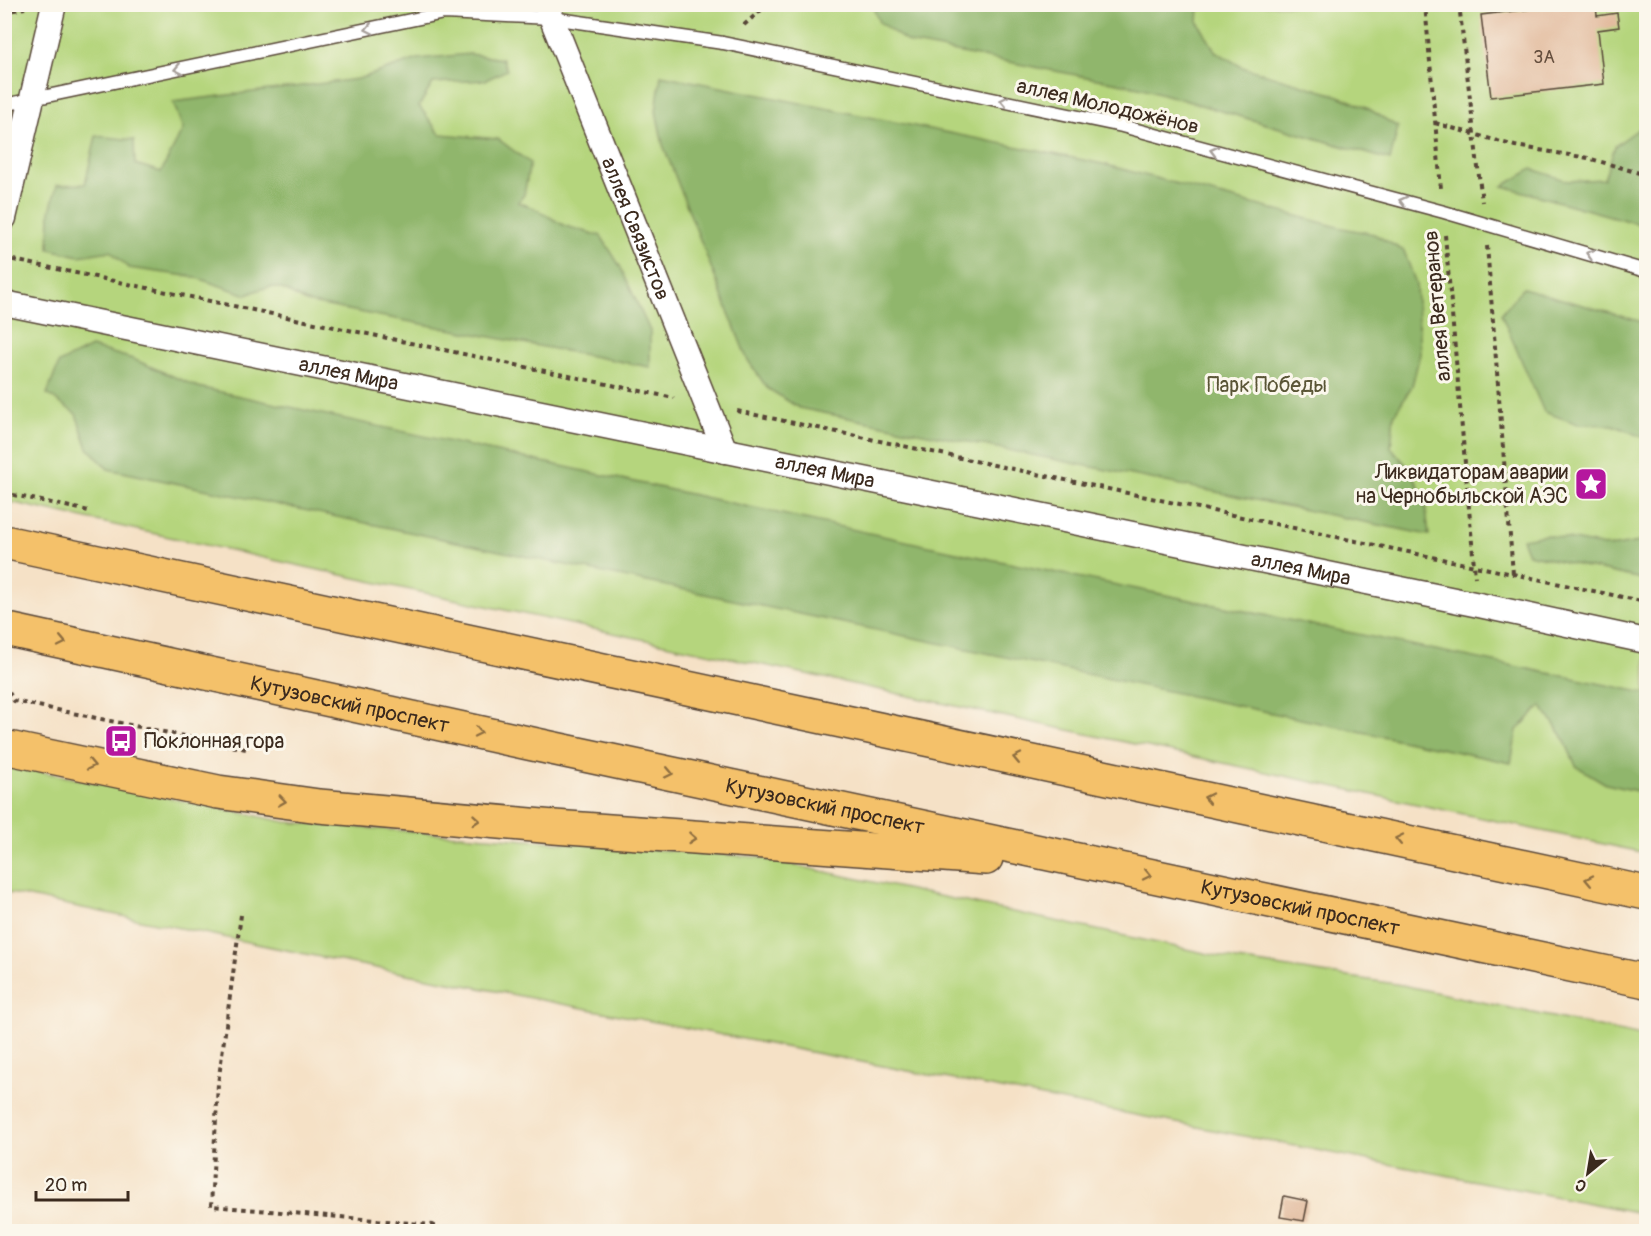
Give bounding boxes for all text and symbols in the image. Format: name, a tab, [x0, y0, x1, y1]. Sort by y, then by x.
one-way arrow	[364, 22, 374, 35]
house number: 3А	[1533, 46, 1555, 69]
one-way arrow	[173, 62, 183, 75]
street label: аллея Молодожёнов	[1014, 72, 1202, 141]
one-way arrow	[999, 96, 1009, 109]
one-way arrow	[1209, 146, 1220, 158]
street label: аллея Связистов	[595, 153, 676, 304]
one-way arrow	[1398, 196, 1408, 209]
street label: аллея Ветеранов	[1417, 229, 1458, 383]
one-way arrow	[1585, 249, 1596, 261]
street label: аллея Мира	[297, 351, 401, 397]
park label: Парк Победы	[1207, 372, 1327, 399]
street label: аллея Мира	[773, 448, 877, 495]
place label: Ликвидаторам аварии на Чернобыльской АЭС	[1356, 459, 1568, 510]
place icon: Ликвидаторам аварии на Чернобыльской АЭС	[1573, 466, 1609, 502]
street label: аллея Мира	[1249, 546, 1353, 592]
one-way arrow	[56, 635, 66, 648]
street label: Кутузовский проспект	[248, 670, 452, 740]
bus stop icon: Поклонная гора	[103, 723, 139, 759]
one-way arrow	[473, 725, 483, 738]
place label: Поклонная гора	[144, 728, 284, 755]
one-way arrow	[1013, 752, 1023, 765]
one-way arrow	[85, 758, 95, 771]
one-way arrow	[663, 766, 673, 779]
street label: Кутузовский проспект	[723, 772, 927, 841]
one-way arrow	[1203, 792, 1213, 805]
one-way arrow	[278, 794, 287, 806]
one-way arrow	[472, 813, 481, 826]
one-way arrow	[687, 831, 696, 844]
one-way arrow	[1394, 834, 1404, 847]
one-way arrow	[1142, 868, 1152, 881]
street label: Кутузовский проспект	[1198, 874, 1403, 942]
one-way arrow	[1585, 875, 1595, 888]
north arrow	[1558, 1143, 1618, 1203]
scale bar	[36, 1164, 128, 1202]
text: 20 m	[45, 1174, 87, 1197]
text: С	[1572, 1174, 1590, 1196]

